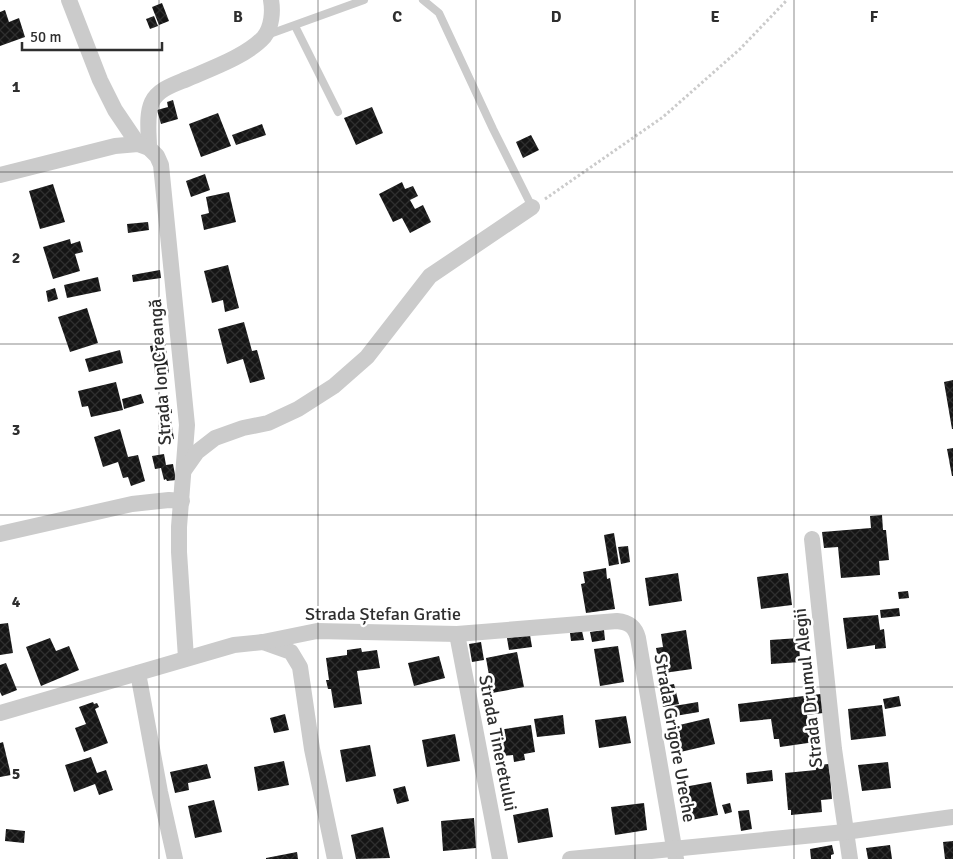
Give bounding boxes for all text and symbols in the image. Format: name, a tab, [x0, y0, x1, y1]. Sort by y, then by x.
text: B	[233, 7, 243, 27]
text: C	[392, 7, 402, 27]
text: D	[551, 7, 562, 27]
text: E	[710, 7, 720, 27]
text: F	[870, 7, 879, 27]
scale bar	[22, 20, 162, 52]
text: 50 m	[30, 28, 61, 46]
text: 1	[12, 77, 21, 97]
text: 2	[12, 248, 20, 268]
street label: Strada Ion Creangă	[144, 298, 176, 446]
text: 3	[12, 420, 20, 440]
text: 4	[12, 592, 21, 612]
street label: Strada Ștefan Gratie	[305, 603, 461, 625]
street label: Strada Drumul Alegii	[789, 607, 827, 769]
street label: Strada Grigore Ureche	[649, 652, 701, 824]
street label: Strada Tineretului	[474, 673, 522, 813]
text: 5	[12, 764, 20, 784]

